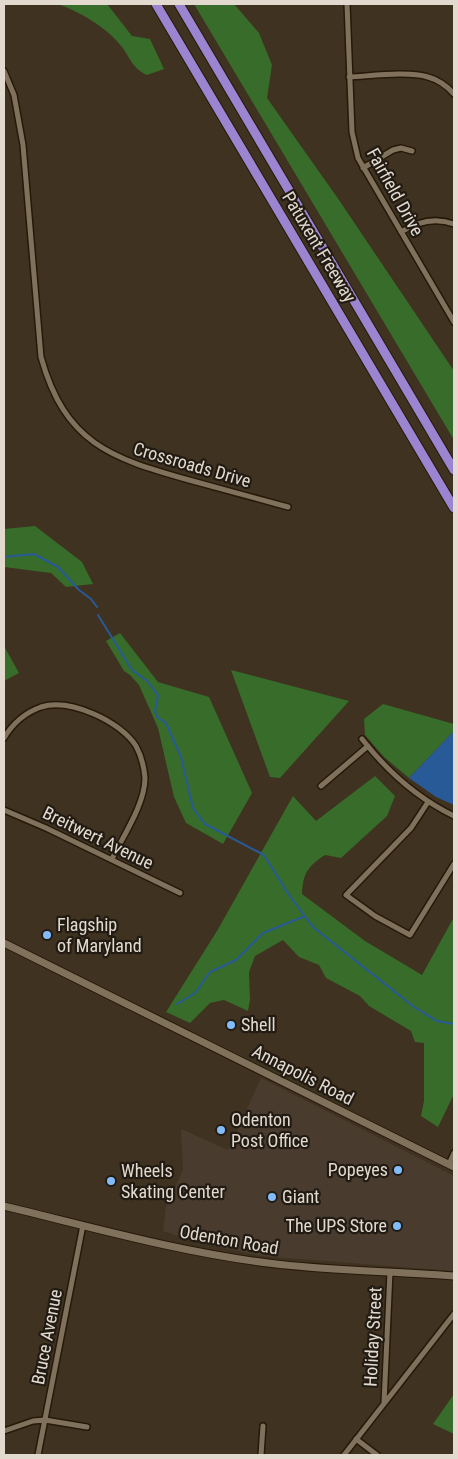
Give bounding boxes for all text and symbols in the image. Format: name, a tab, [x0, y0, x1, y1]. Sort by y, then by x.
street label: Fairfield Drive	[363, 144, 428, 239]
street label: Patuxent Freeway	[278, 188, 361, 306]
street label: Crossroads Drive	[131, 438, 253, 491]
street label: Breitwert Avenue	[40, 802, 157, 873]
place label: Flagship of Maryland	[57, 914, 142, 956]
marker: Flagship of Maryland	[41, 929, 53, 941]
place label: Shell	[241, 1014, 276, 1035]
marker: Shell	[225, 1019, 237, 1031]
street label: Annapolis Road	[249, 1040, 357, 1109]
place label: Odenton Post Office	[231, 1109, 309, 1151]
marker: Odenton Post Office	[215, 1124, 227, 1136]
place label: Popeyes	[328, 1159, 388, 1180]
place label: Wheels Skating Center	[121, 1160, 225, 1202]
marker: Popeyes	[392, 1164, 404, 1176]
marker: Wheels Skating Center	[105, 1175, 117, 1187]
place label: Giant	[282, 1186, 319, 1207]
marker: Giant	[266, 1191, 278, 1203]
place label: The UPS Store	[286, 1215, 387, 1236]
street label: Odenton Road	[178, 1220, 280, 1259]
marker: The UPS Store	[391, 1220, 403, 1232]
street label: Bruce Avenue	[27, 1287, 66, 1386]
street label: Holiday Street	[359, 1287, 386, 1387]

